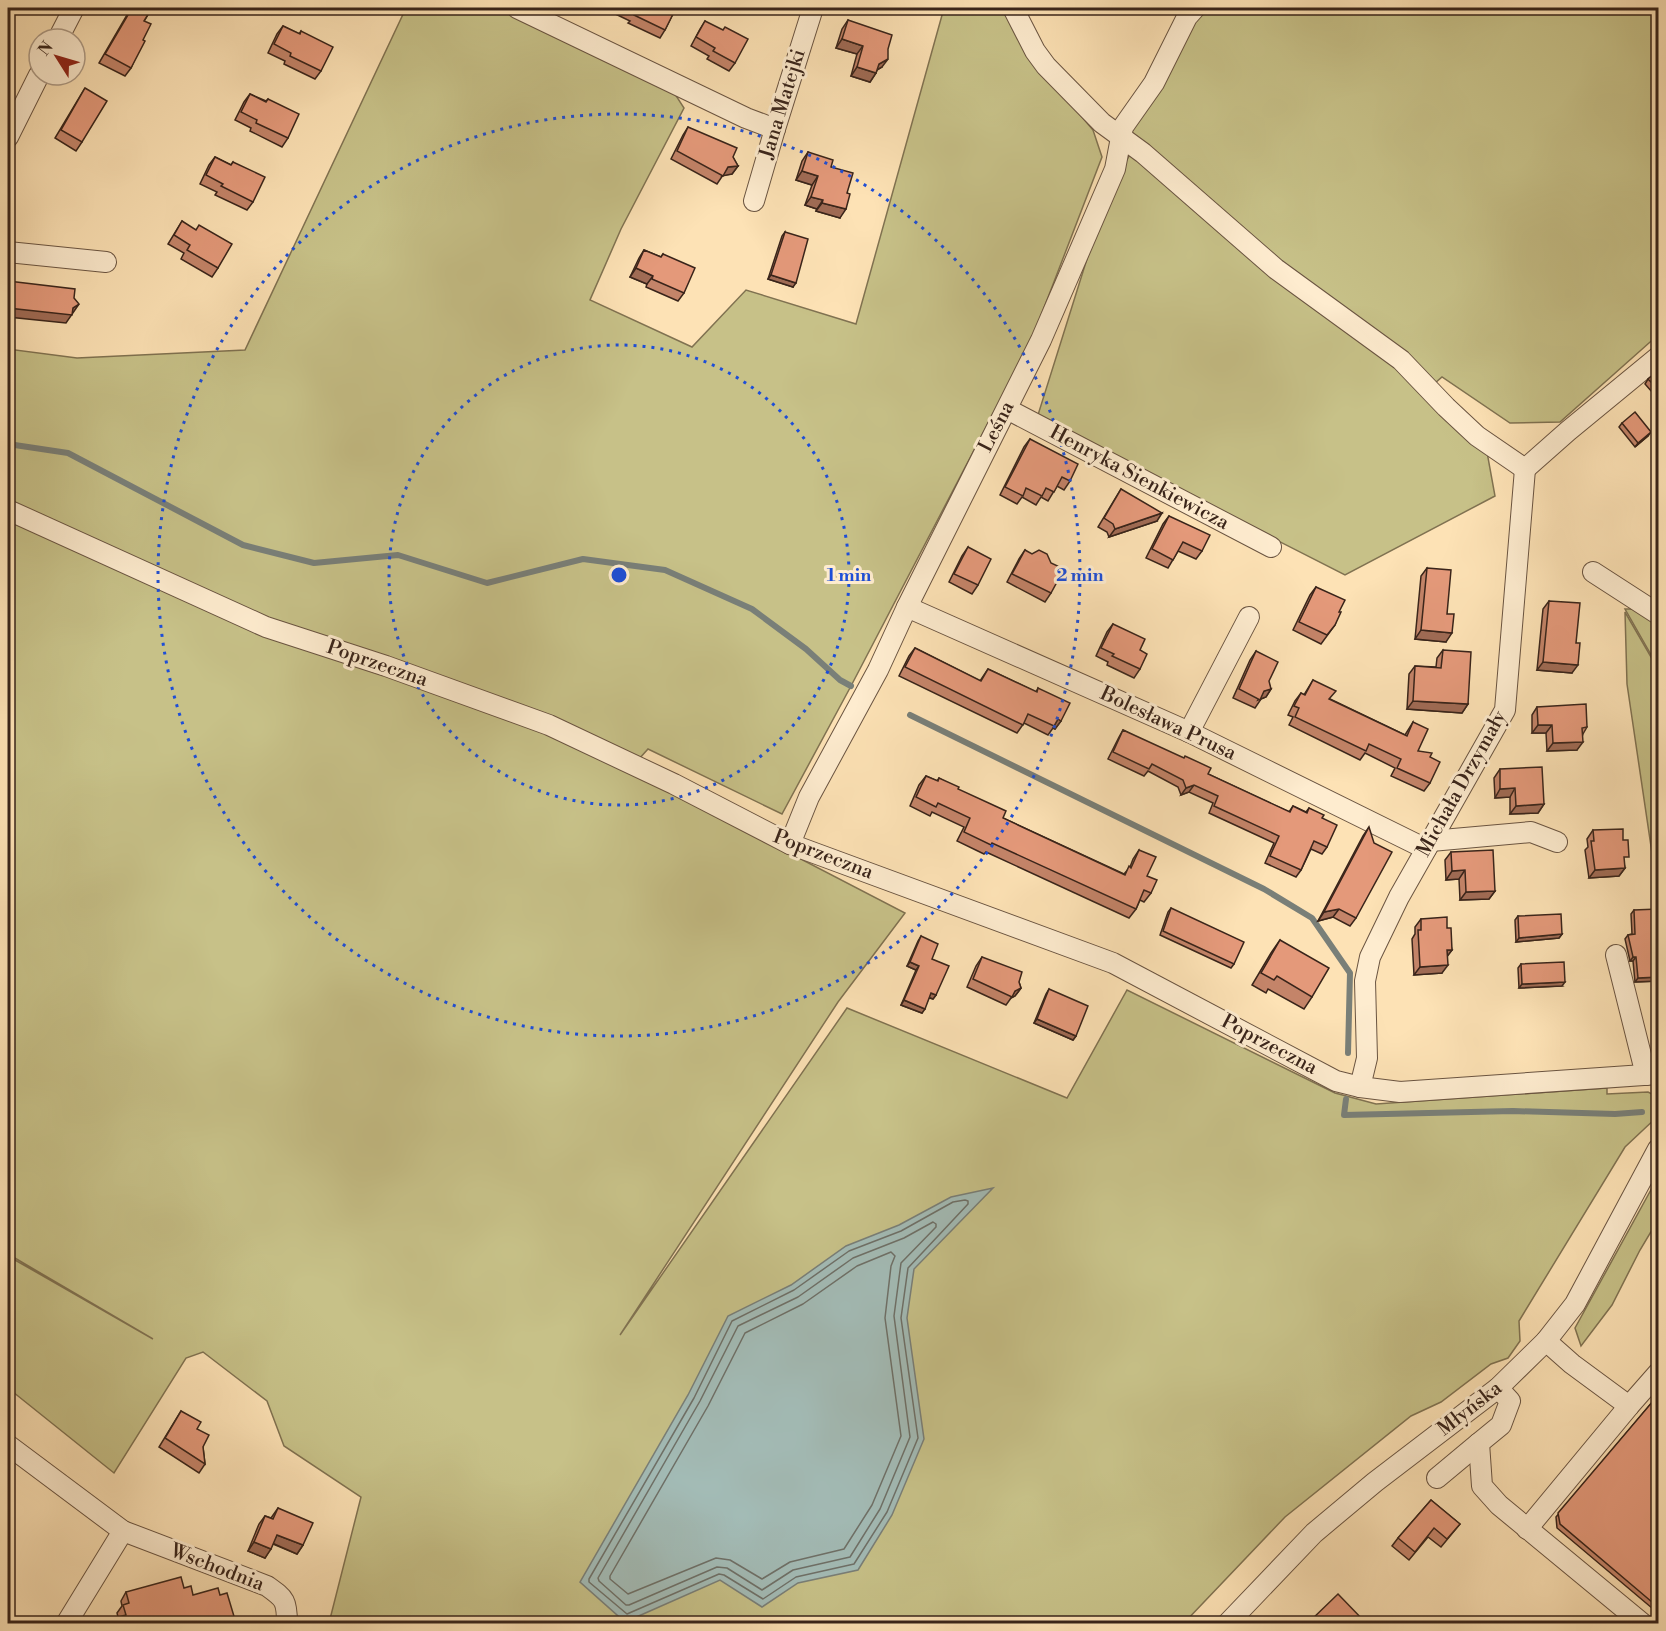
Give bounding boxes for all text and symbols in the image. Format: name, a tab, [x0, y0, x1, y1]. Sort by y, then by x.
north arrow	[27, 27, 87, 87]
text: N	[34, 37, 58, 60]
street label: Jana Matejki	[754, 46, 812, 163]
street label: Leśna	[974, 396, 1021, 457]
street label: Henryka Sienkiewicza	[1045, 420, 1234, 536]
text: 1 min	[827, 564, 871, 587]
text: 2 min	[1056, 564, 1104, 587]
centre of rings	[609, 565, 629, 585]
street label: Poprzeczna	[323, 635, 432, 693]
street label: Bolesława Prusa	[1095, 681, 1241, 767]
street label: Michała Drzymały	[1412, 706, 1513, 861]
street label: Poprzeczna	[769, 824, 877, 886]
street label: Poprzeczna	[1217, 1009, 1322, 1081]
street label: Młyńska	[1433, 1375, 1508, 1442]
street label: Wschodnia	[165, 1538, 268, 1598]

